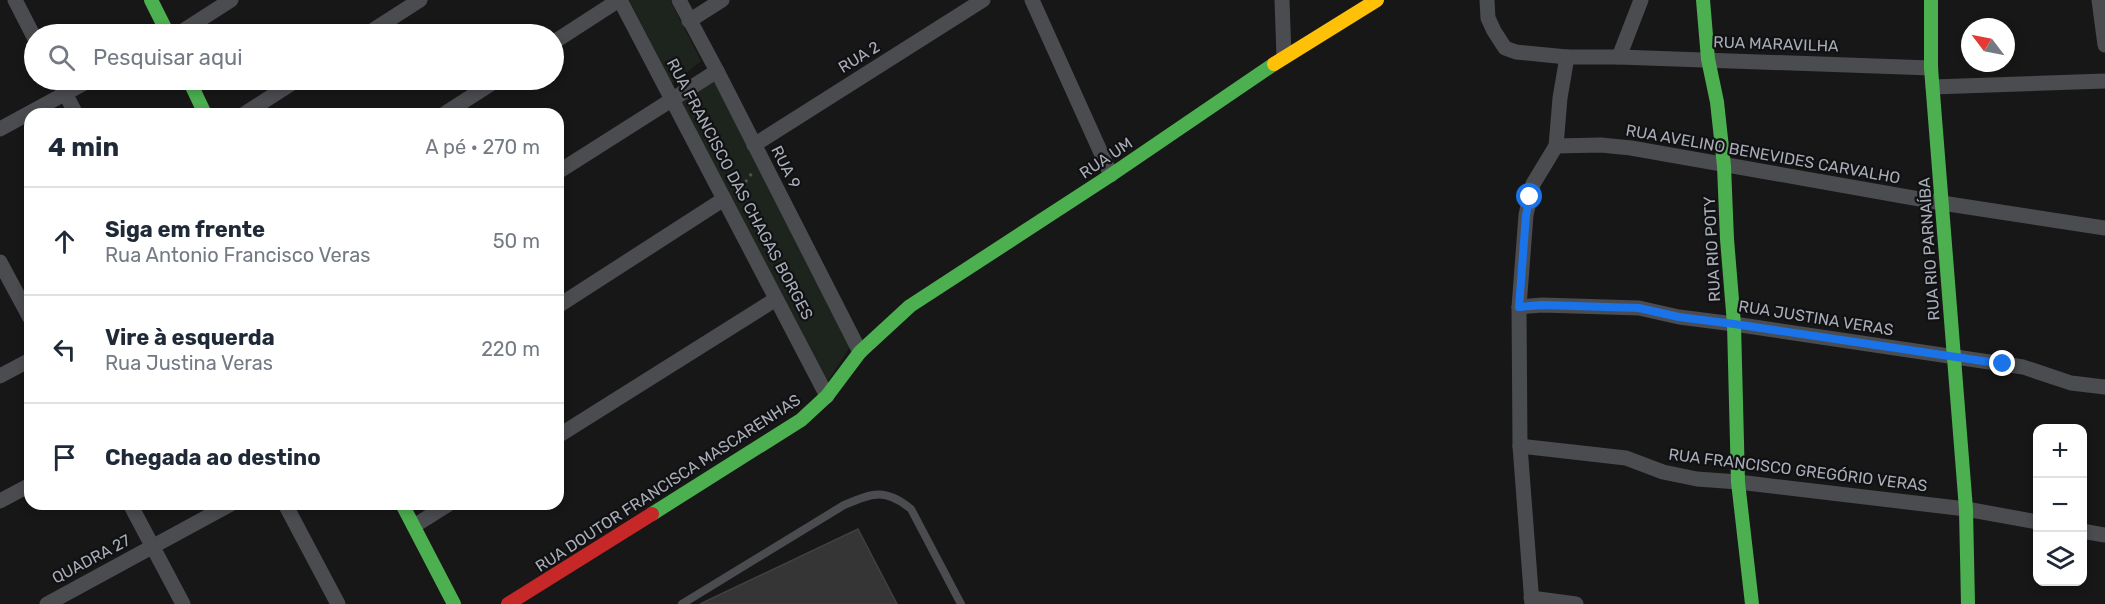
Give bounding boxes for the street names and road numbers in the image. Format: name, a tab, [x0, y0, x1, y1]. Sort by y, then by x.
street label: RUA MARAVILHA	[1713, 32, 1839, 56]
street label: RUA 2	[835, 37, 883, 77]
street label: RUA FRANCISCO DAS CHAGAS BORGES	[663, 55, 817, 323]
street label: RUA AVELINO BENEVIDES CARVALHO	[1624, 120, 1902, 188]
street label: RUA UM	[1076, 133, 1136, 183]
street label: RUA 9	[767, 143, 805, 191]
street label: RUA RIO PARNAÍBA	[1914, 176, 1943, 321]
street label: RUA RIO POTY	[1700, 196, 1724, 302]
street label: RUA JUSTINA VERAS	[1737, 296, 1895, 340]
street label: RUA DOUTOR FRANCISCA MASCARENHAS	[532, 390, 804, 576]
street label: RUA FRANCISCO GREGÓRIO VERAS	[1667, 444, 1929, 495]
street label: QUADRA 27	[49, 530, 133, 588]

